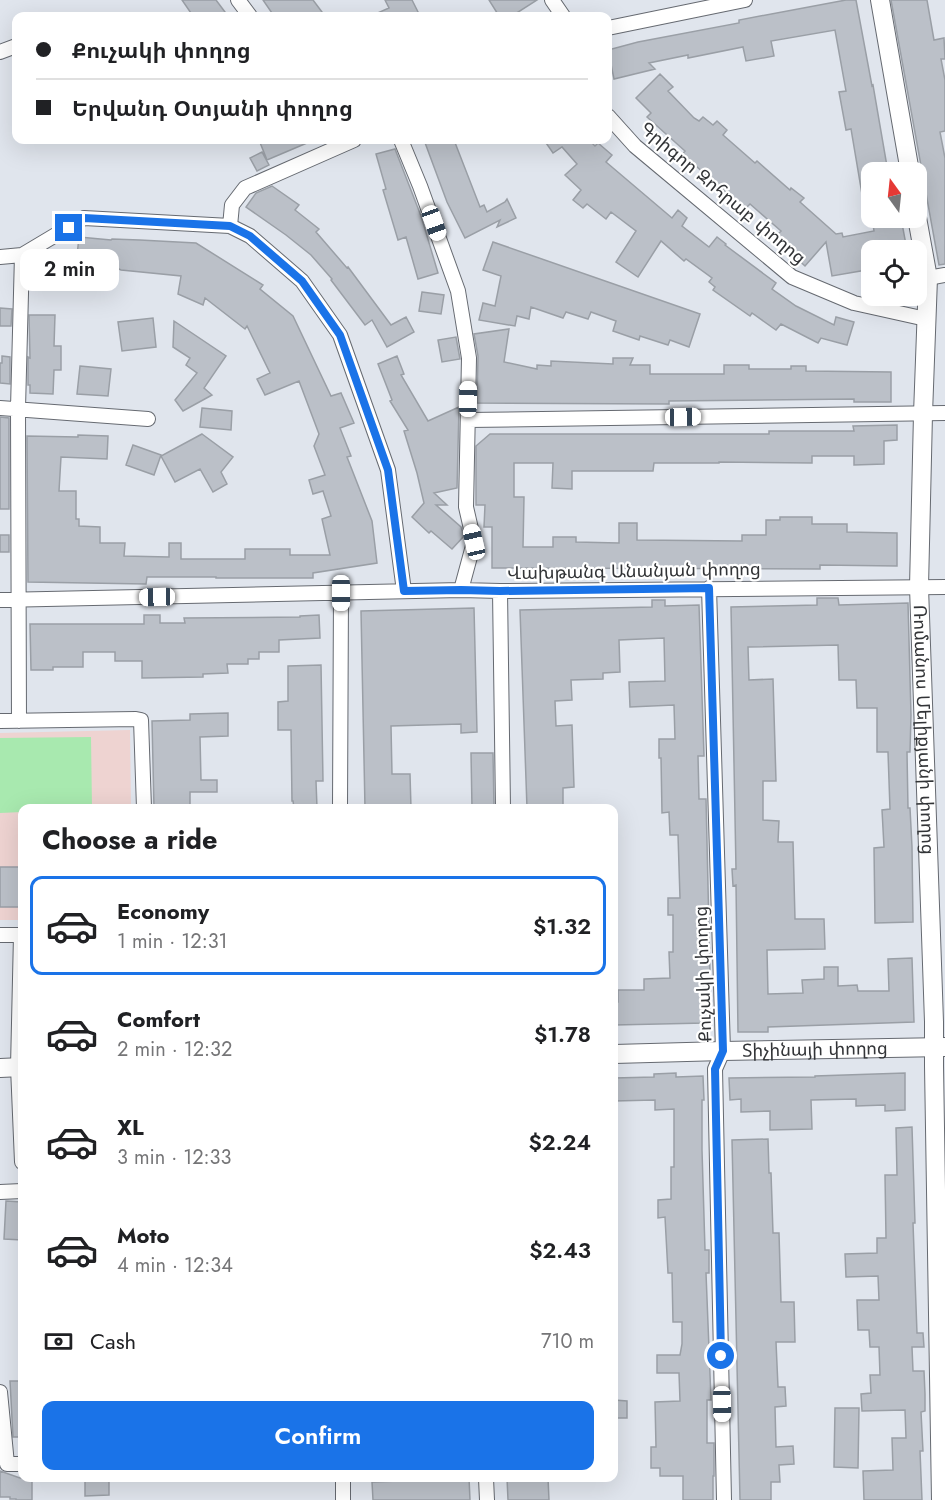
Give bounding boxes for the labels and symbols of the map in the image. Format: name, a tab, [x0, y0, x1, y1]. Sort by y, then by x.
street label: Գրիգոր Զոհրաբ փողոց	[634, 116, 812, 270]
north arrow	[861, 162, 927, 228]
car	[419, 203, 449, 243]
route end	[55, 214, 82, 241]
callout: 2 min	[20, 249, 118, 291]
car	[459, 381, 477, 417]
car	[665, 408, 701, 426]
car	[461, 522, 487, 562]
street label: Վախթանգ Անանյան փողոց	[507, 556, 761, 586]
car	[332, 575, 350, 611]
car	[139, 588, 175, 606]
street label: Ռոմանոս Մելիքյանի փողոց	[907, 604, 941, 855]
street label: Քուչակի փողոց	[688, 905, 718, 1043]
street label: Տիչինայի փողոց	[742, 1035, 888, 1064]
route start	[707, 1342, 734, 1369]
car	[713, 1386, 731, 1422]

